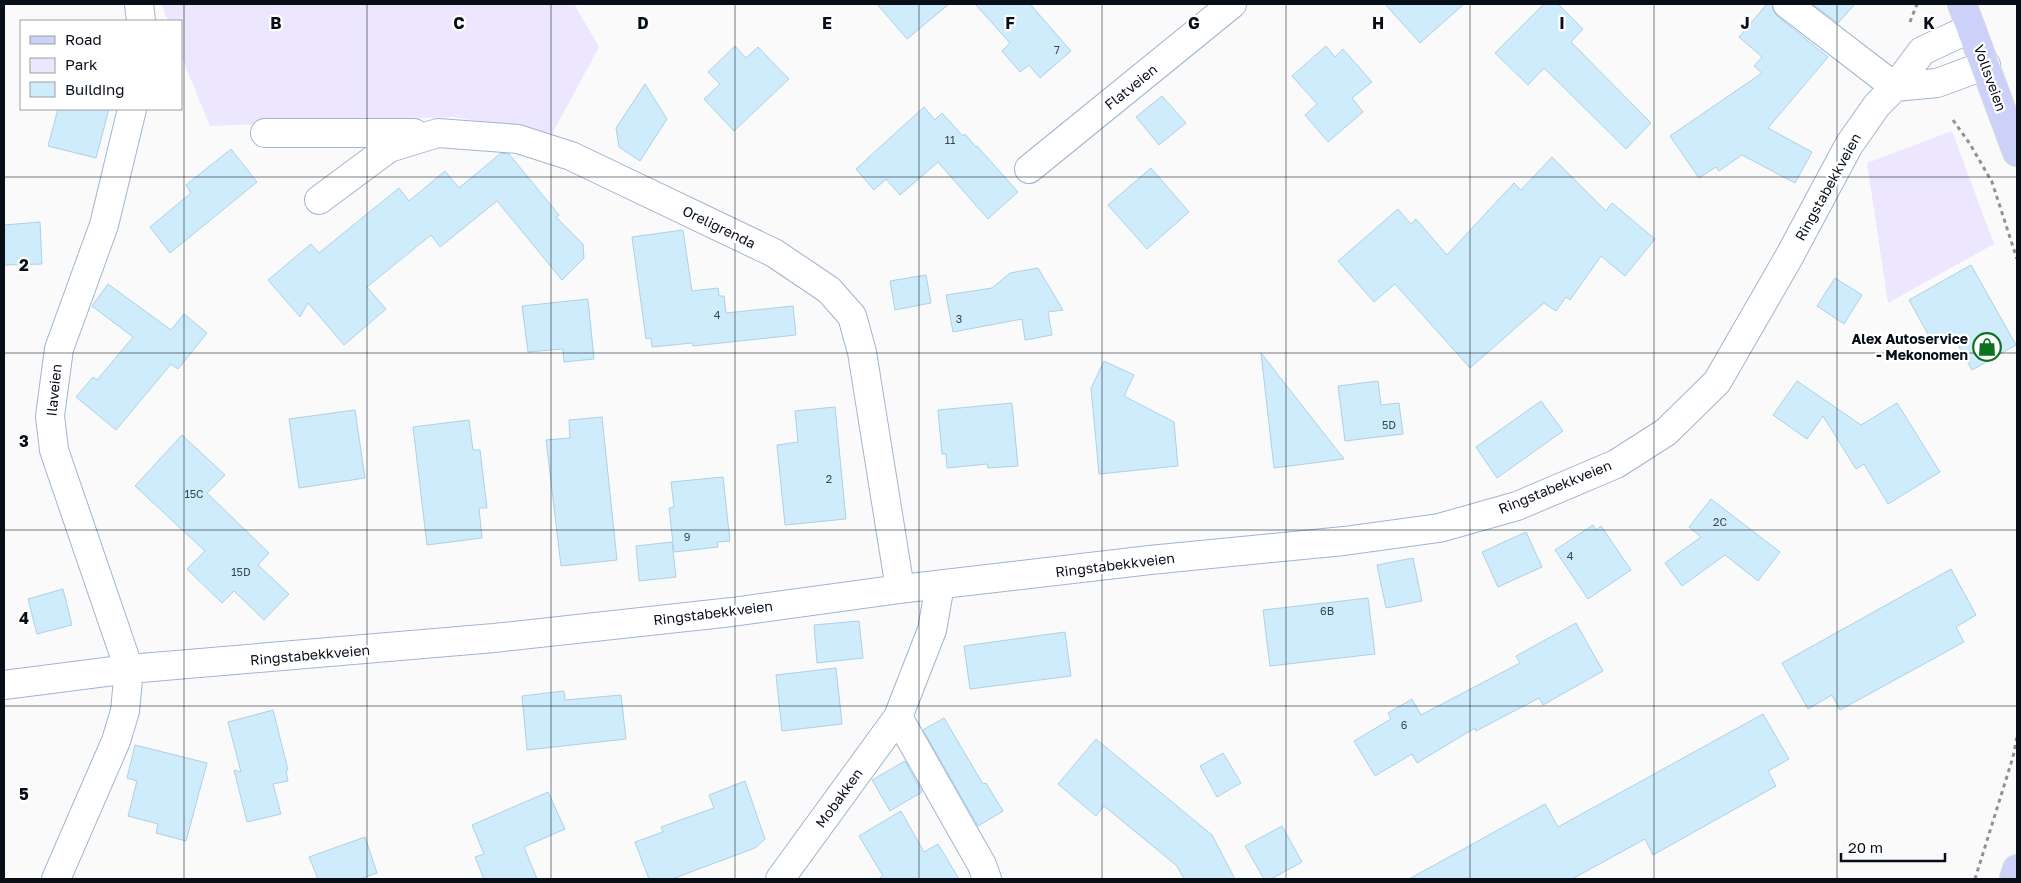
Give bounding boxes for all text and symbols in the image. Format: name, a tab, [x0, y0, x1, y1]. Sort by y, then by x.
text: B	[270, 13, 282, 33]
text: C	[453, 13, 465, 33]
text: D	[637, 13, 649, 33]
text: E	[822, 13, 832, 33]
text: F	[1005, 13, 1015, 33]
text: G	[1188, 13, 1200, 33]
text: H	[1372, 13, 1384, 33]
text: I	[1559, 13, 1565, 33]
text: J	[1740, 13, 1750, 33]
text: K	[1923, 13, 1935, 33]
legend	[20, 20, 182, 110]
text: Road	[65, 30, 102, 48]
street label: Vollsveien	[1971, 42, 2010, 113]
house number: 7	[1054, 43, 1060, 56]
text: Park	[65, 55, 98, 73]
street label: Flatveien	[1101, 60, 1160, 113]
text: Building	[65, 80, 125, 98]
street label: Ringstabekkveien	[1791, 130, 1864, 243]
house number: 11	[945, 133, 955, 146]
street label: Oreligrenda	[680, 202, 759, 252]
text: 2	[19, 255, 29, 275]
house number: 4	[714, 308, 721, 321]
house number: 3	[956, 312, 962, 325]
place label: Alex Autoservice - Mekonomen	[1851, 330, 1968, 363]
shop icon: Alex Autoservice - Mekonomen	[1972, 332, 2002, 362]
street label: Ilaveien	[42, 363, 65, 417]
house number: 5D	[1382, 418, 1396, 431]
text: 3	[19, 431, 29, 451]
street label: Ringstabekkveien	[1496, 456, 1614, 517]
house number: 2	[826, 472, 832, 485]
house number: 15C	[184, 487, 204, 500]
house number: 2C	[1713, 515, 1727, 528]
house number: 9	[684, 530, 690, 543]
street label: Ringstabekkveien	[1054, 549, 1176, 580]
house number: 4	[1567, 549, 1574, 562]
house number: 15D	[231, 565, 251, 578]
street label: Ringstabekkveien	[652, 597, 774, 628]
house number: 6B	[1320, 604, 1334, 617]
text: 4	[19, 608, 29, 628]
street label: Ringstabekkveien	[249, 641, 371, 668]
house number: 6	[1401, 718, 1408, 731]
street label: Mobakken	[811, 765, 866, 831]
text: 5	[19, 784, 29, 804]
scale bar	[1841, 830, 1945, 862]
text: 20 m	[1848, 838, 1883, 856]

